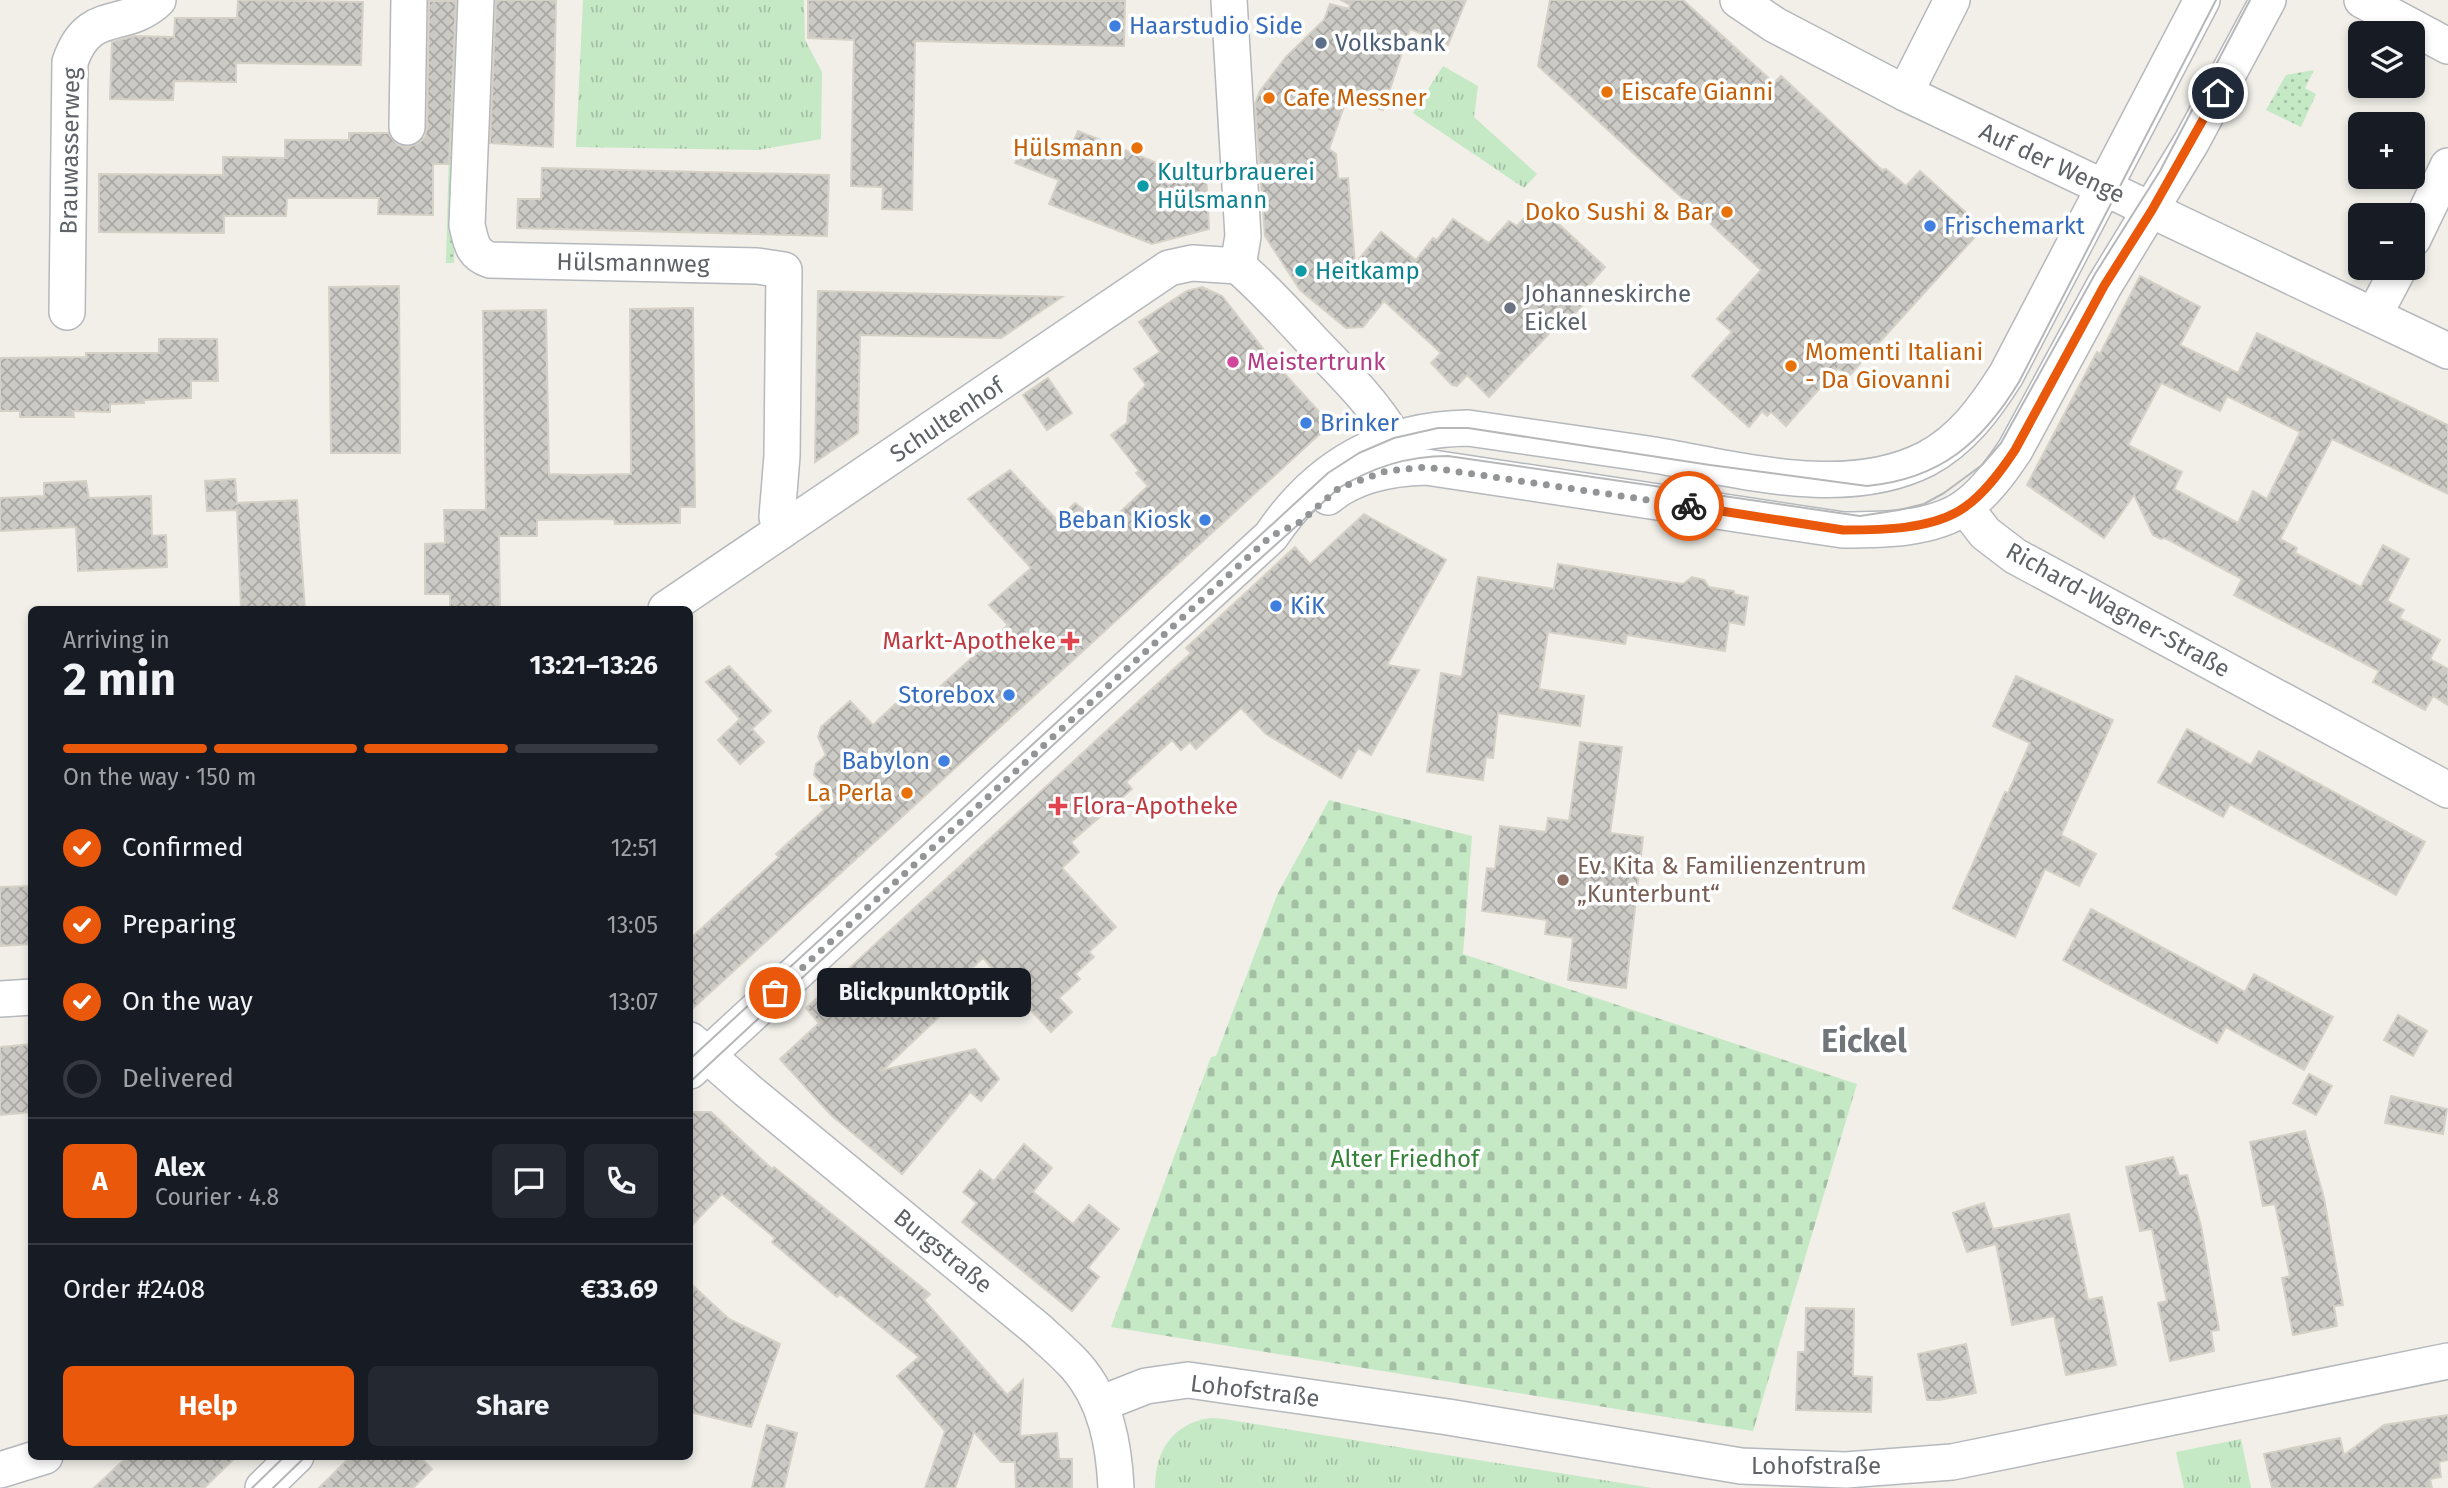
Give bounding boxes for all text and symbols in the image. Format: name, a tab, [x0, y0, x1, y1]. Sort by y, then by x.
place label: Haarstudio Side	[1129, 12, 1303, 40]
marker: Haarstudio Side	[1107, 18, 1123, 34]
map controls	[2348, 21, 2425, 280]
button: layers	[2348, 21, 2425, 98]
place label: Volksbank	[1335, 29, 1446, 57]
marker: Volksbank	[1313, 35, 1329, 51]
pin	[2188, 63, 2248, 123]
street label: Brauwasserweg	[55, 67, 85, 235]
icon: home	[2199, 74, 2237, 112]
place label: Eiscafe Gianni	[1621, 78, 1773, 106]
place label: Cafe Messner	[1283, 84, 1428, 112]
marker: Eiscafe Gianni	[1599, 84, 1615, 100]
marker: Cafe Messner	[1261, 90, 1277, 106]
button: +	[2348, 112, 2425, 189]
street label: Auf der Wenge	[1975, 117, 2129, 209]
place label: Hülsmann	[1013, 134, 1123, 162]
marker: Hülsmann	[1129, 140, 1145, 156]
place label: Kulturbrauerei Hülsmann	[1157, 158, 1315, 214]
marker: Kulturbrauerei Hülsmann	[1135, 178, 1151, 194]
place label: Doko Sushi & Bar	[1525, 198, 1714, 226]
button: −	[2348, 203, 2425, 280]
marker: Doko Sushi & Bar	[1719, 204, 1735, 220]
place label: Frischemarkt	[1944, 212, 2085, 240]
marker: Frischemarkt	[1922, 218, 1938, 234]
street label: Hülsmannweg	[556, 248, 710, 278]
place label: Heitkamp	[1315, 257, 1420, 285]
marker: Heitkamp	[1293, 263, 1309, 279]
place label: Johanneskirche Eickel	[1524, 280, 1691, 336]
marker: Johanneskirche Eickel	[1502, 300, 1518, 316]
place label: Momenti Italiani - Da Giovanni	[1805, 338, 1983, 394]
place label: Meistertrunk	[1247, 348, 1386, 376]
marker: Meistertrunk	[1225, 354, 1241, 370]
marker: Momenti Italiani - Da Giovanni	[1783, 358, 1799, 374]
street label: Schultenhof	[885, 371, 1011, 468]
place label: Brinker	[1320, 409, 1400, 437]
marker: Brinker	[1298, 415, 1314, 431]
courier	[1654, 471, 1724, 541]
icon: bike	[1670, 487, 1708, 525]
place label: Beban Kiosk	[1057, 506, 1192, 534]
marker: Beban Kiosk	[1197, 512, 1213, 528]
street label: Richard-Wagner-Straße	[2001, 537, 2235, 683]
place label: KiK	[1290, 592, 1326, 620]
marker: KiK	[1268, 598, 1284, 614]
text: Arriving in	[63, 626, 170, 654]
place label: Markt-Apotheke	[883, 627, 1056, 655]
marker: Markt-Apotheke	[1062, 633, 1078, 649]
text: 13:21–13:26	[530, 650, 658, 681]
text: 2 min	[63, 652, 176, 707]
place label: Storebox	[898, 681, 995, 709]
marker: Storebox	[1001, 687, 1017, 703]
place label: Babylon	[841, 747, 930, 775]
marker: Babylon	[936, 753, 952, 769]
text: On the way · 150 m	[63, 763, 256, 791]
place label: La Perla	[806, 779, 893, 807]
marker: La Perla	[899, 785, 915, 801]
place label: Flora-Apotheke	[1072, 792, 1238, 820]
marker: Flora-Apotheke	[1050, 798, 1066, 814]
icon: check	[63, 829, 101, 867]
text: Confirmed	[122, 832, 243, 863]
text: 12:51	[611, 834, 658, 862]
place label: Ev. Kita & Familienzentrum „Kunterbunt“	[1577, 852, 1867, 908]
marker: Ev. Kita & Familienzentrum „Kunterbunt“	[1555, 872, 1571, 888]
icon: check	[63, 906, 101, 944]
text: Preparing	[122, 909, 235, 940]
text: 13:05	[607, 911, 658, 939]
pin	[745, 963, 805, 1023]
callout: BlickpunktOptik	[817, 968, 1030, 1018]
icon: bag	[756, 974, 794, 1012]
text: BlickpunktOptik	[839, 978, 1009, 1006]
icon: check	[63, 983, 101, 1021]
text: On the way	[122, 986, 253, 1017]
text: 13:07	[608, 988, 658, 1016]
district label: Eickel	[1821, 1022, 1907, 1060]
text: Delivered	[122, 1063, 234, 1094]
button: chat	[492, 1144, 566, 1218]
button: phone	[584, 1144, 658, 1218]
park label: Alter Friedhof	[1331, 1145, 1481, 1173]
text: Alex	[155, 1152, 205, 1183]
text: A	[92, 1166, 108, 1197]
text: Courier · 4.8	[155, 1183, 279, 1211]
street label: Burgstraße	[888, 1203, 998, 1299]
text: Order #2408	[63, 1274, 205, 1305]
text: €33.69	[581, 1274, 658, 1305]
button: Help	[63, 1366, 354, 1446]
button: Share	[368, 1366, 658, 1446]
street label: Lohofstraße	[1189, 1369, 1321, 1413]
street label: Lohofstraße	[1751, 1452, 1881, 1480]

